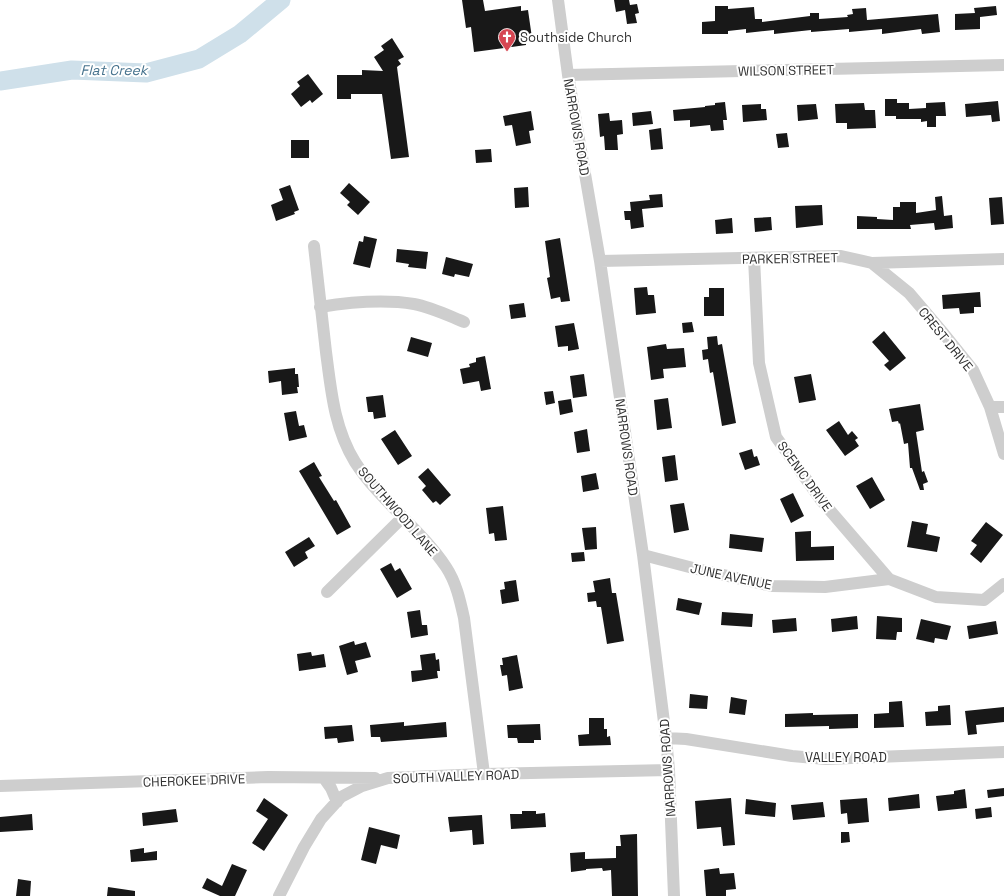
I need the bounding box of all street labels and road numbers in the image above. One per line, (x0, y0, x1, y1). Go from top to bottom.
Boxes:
street label: WILSON STREET (738, 61, 834, 80)
street label: NARROWS ROAD (560, 77, 593, 177)
street label: PARKER STREET (742, 249, 838, 268)
street label: CREST DRIVE (915, 304, 977, 375)
street label: NARROWS ROAD (611, 397, 642, 497)
street label: SCENIC DRIVE (773, 438, 836, 515)
street label: SOUTHWOOD LANE (354, 463, 441, 560)
street label: JUNE AVENUE (689, 560, 773, 593)
street label: NARROWS ROAD (656, 718, 679, 817)
street label: VALLEY ROAD (805, 749, 887, 766)
street label: SOUTH VALLEY ROAD (393, 766, 519, 787)
street label: CHEROKEE DRIVE (143, 770, 245, 791)

